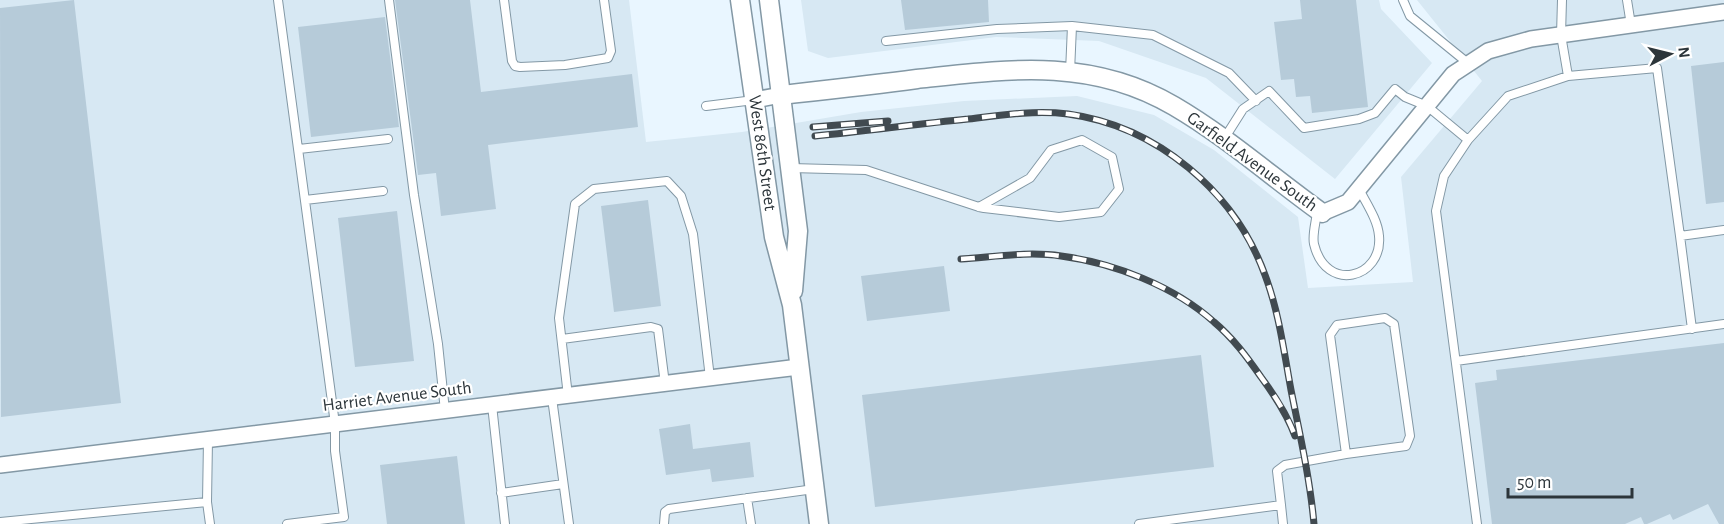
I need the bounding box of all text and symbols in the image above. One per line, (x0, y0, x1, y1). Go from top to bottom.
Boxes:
north arrow (1640, 24, 1700, 84)
text: N (1675, 46, 1693, 59)
street label: West 86th Street (745, 94, 779, 212)
street label: Garfield Avenue South (1183, 109, 1321, 215)
street label: Harriet Avenue South (322, 379, 472, 415)
scale bar (1508, 461, 1632, 499)
text: 50 m (1517, 474, 1551, 492)

